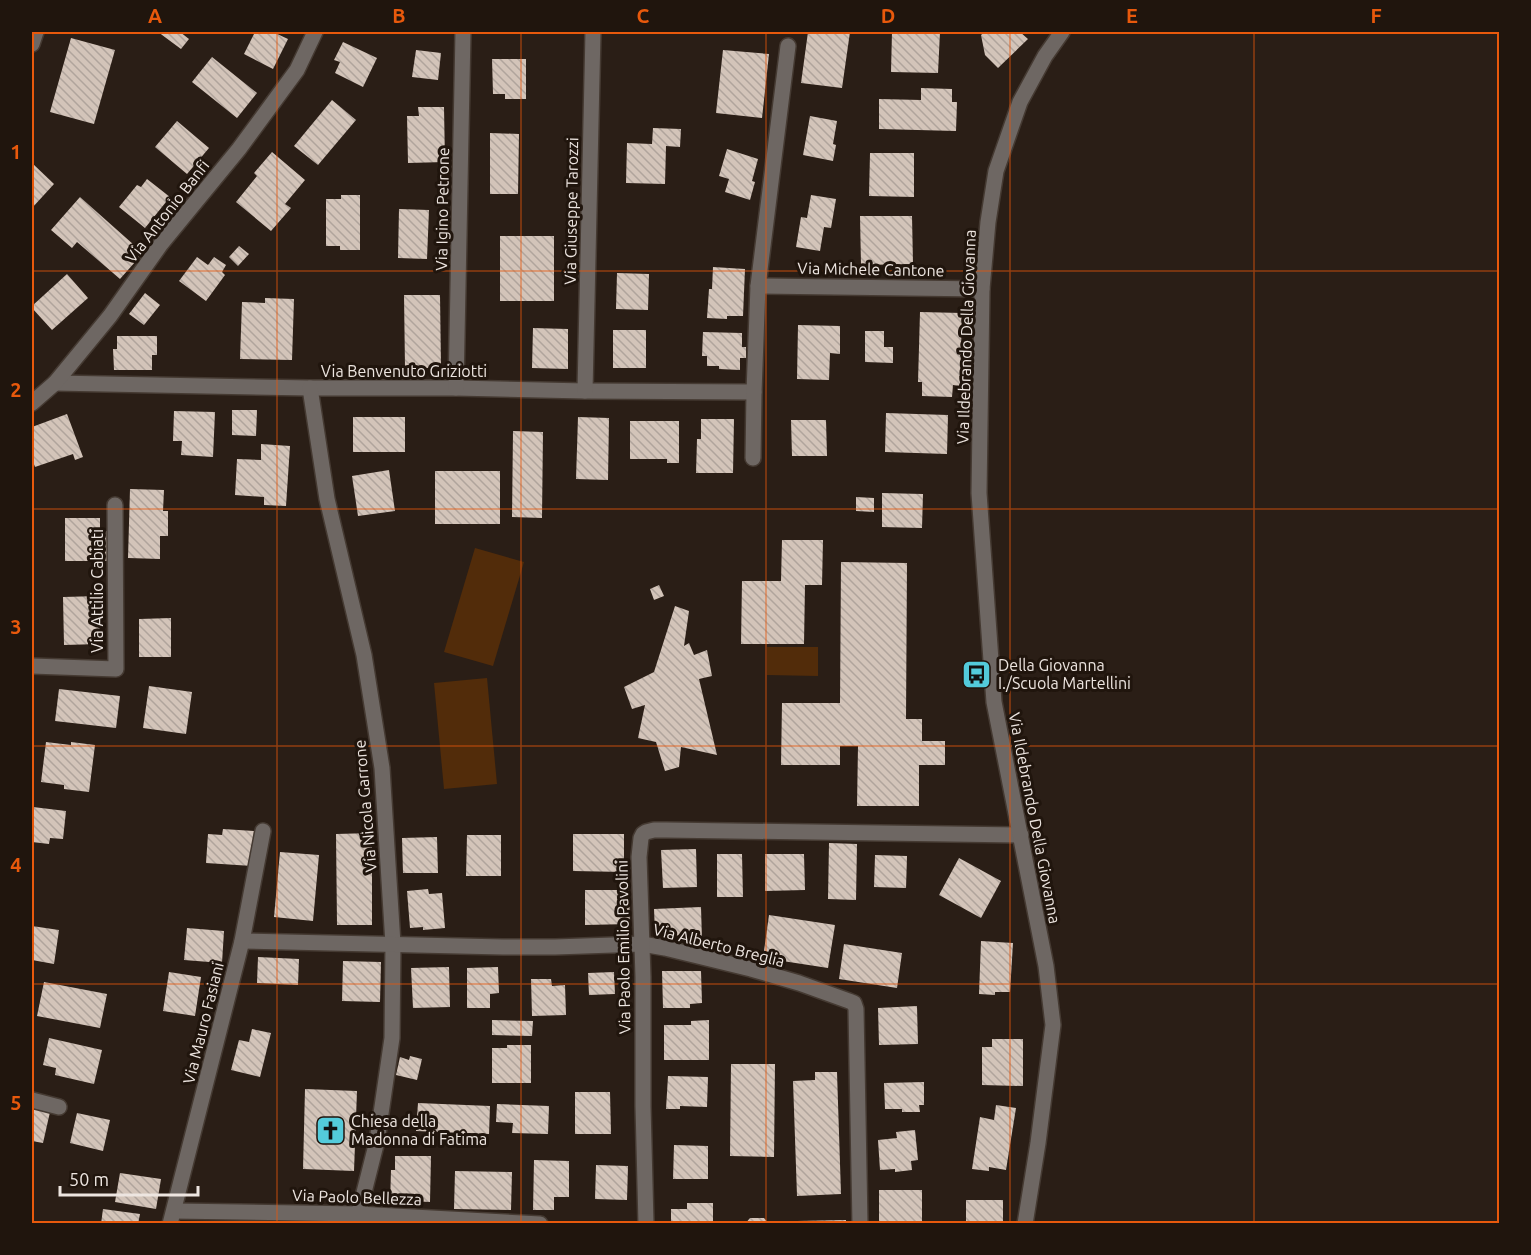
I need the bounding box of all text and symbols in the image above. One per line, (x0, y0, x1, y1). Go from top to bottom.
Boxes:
text: A (148, 4, 162, 27)
text: B (392, 4, 406, 27)
text: C (637, 4, 650, 27)
text: D (881, 4, 895, 27)
text: E (1126, 4, 1138, 27)
text: F (1370, 4, 1382, 27)
street label: Via Giuseppe Tarozzi (561, 137, 581, 285)
text: 1 (10, 140, 22, 163)
street label: Via Igino Petrone (432, 147, 452, 271)
street label: Via Antonio Banfi (121, 156, 213, 266)
street label: Via Ildebrando Della Giovanna (953, 229, 979, 445)
street label: Via Michele Cantone (797, 259, 945, 279)
street label: Via Benvenuto Griziotti (321, 362, 487, 380)
text: 2 (10, 378, 22, 401)
street label: Via Attilio Cabiati (88, 529, 106, 653)
text: 3 (10, 615, 22, 638)
place label: Della Giovanna I./Scuola Martellini (998, 656, 1131, 692)
bus stop icon: Della Giovanna I./Scuola Martellini (961, 658, 993, 690)
street label: Via Ildebrando Della Giovanna (1006, 711, 1064, 925)
street label: Via Nicola Garrone (350, 739, 380, 873)
text: 4 (10, 853, 22, 876)
street label: Via Paolo Emilio Pavolini (612, 860, 634, 1034)
street label: Via Alberto Breglia (651, 920, 787, 970)
street label: Via Mauro Fasiani (179, 960, 227, 1086)
text: 5 (10, 1091, 22, 1114)
place label: Chiesa della Madonna di Fatima (351, 1112, 487, 1148)
church icon: Chiesa della Madonna di Fatima (314, 1114, 346, 1146)
scale bar (60, 1159, 198, 1197)
text: 50 m (69, 1169, 109, 1189)
street label: Via Paolo Bellezza (292, 1186, 422, 1208)

